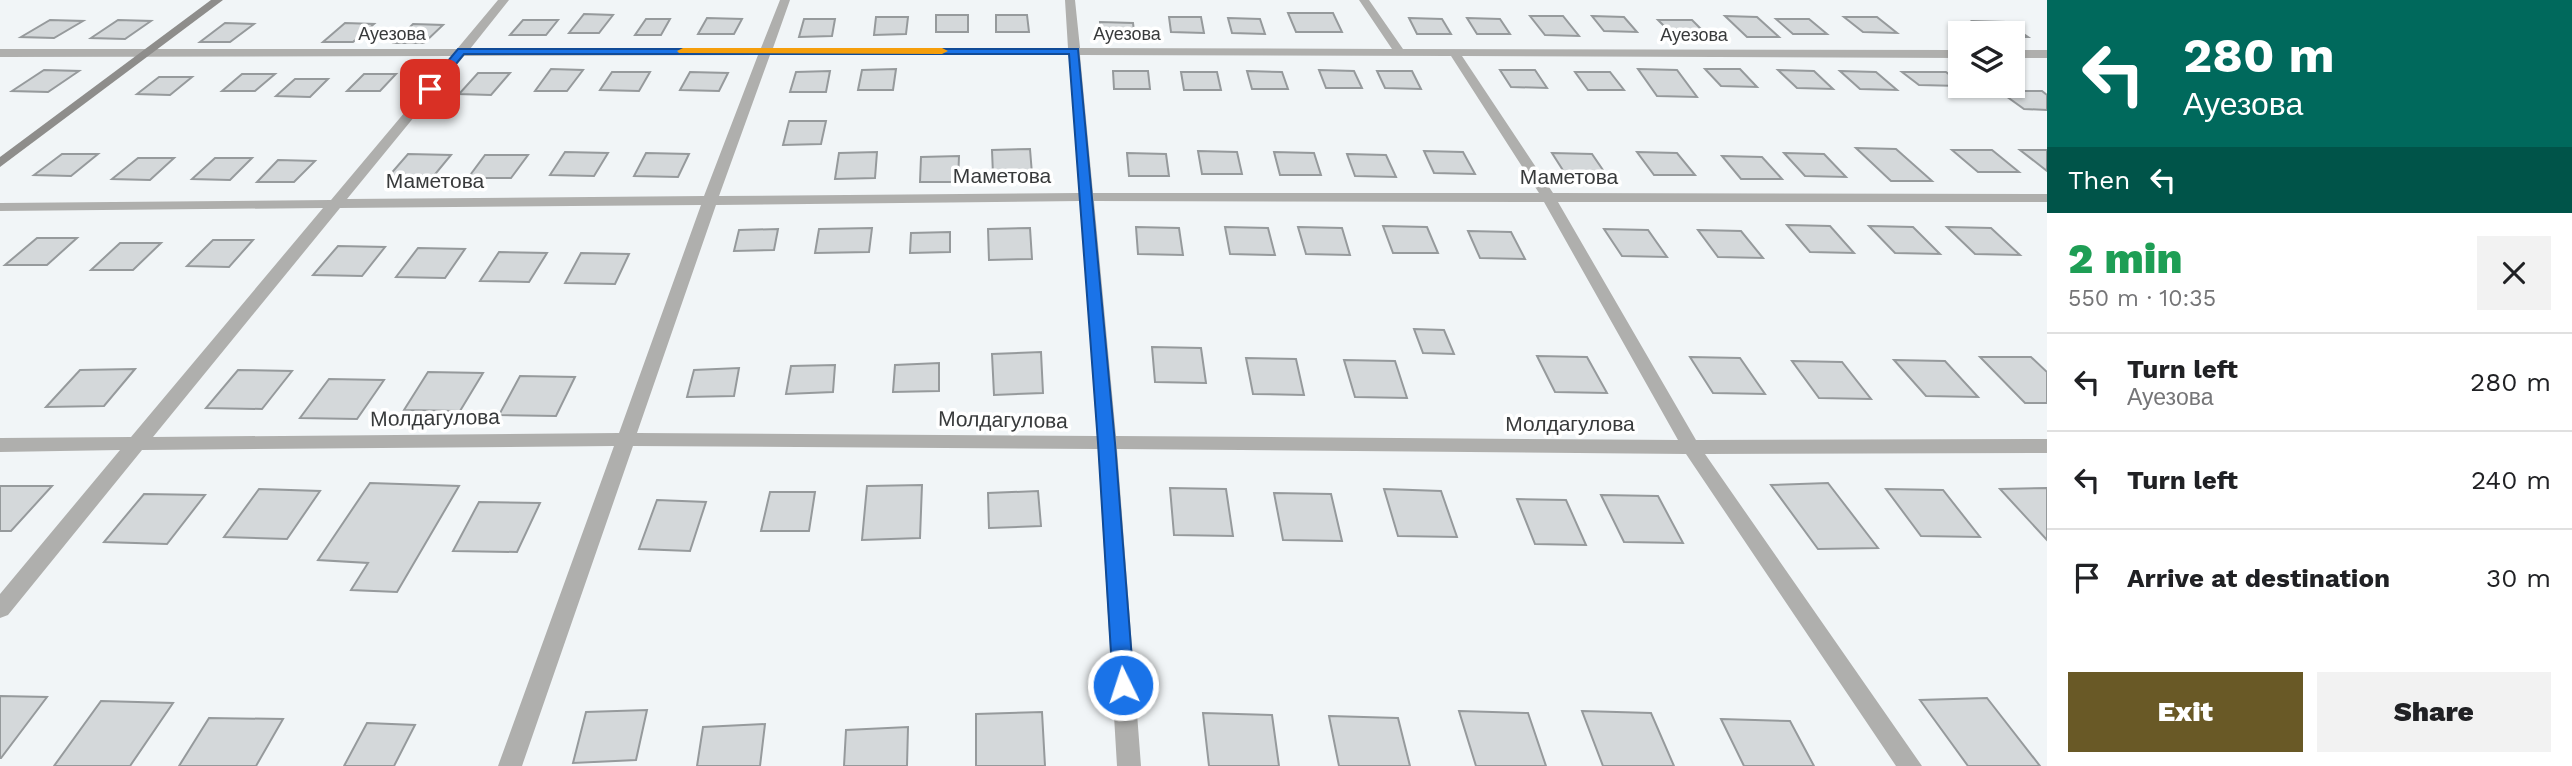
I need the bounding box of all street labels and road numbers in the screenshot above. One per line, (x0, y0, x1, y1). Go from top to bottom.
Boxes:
street label: Ауезова (358, 23, 427, 44)
street label: Ауезова (1093, 23, 1162, 44)
street label: Ауезова (1660, 24, 1729, 45)
street label: Маметова (953, 163, 1052, 188)
street label: Маметова (1520, 164, 1619, 189)
street label: Маметова (386, 168, 485, 193)
street label: Молдагулова (370, 404, 500, 431)
street label: Молдагулова (938, 406, 1068, 433)
street label: Молдагулова (1505, 411, 1635, 436)

